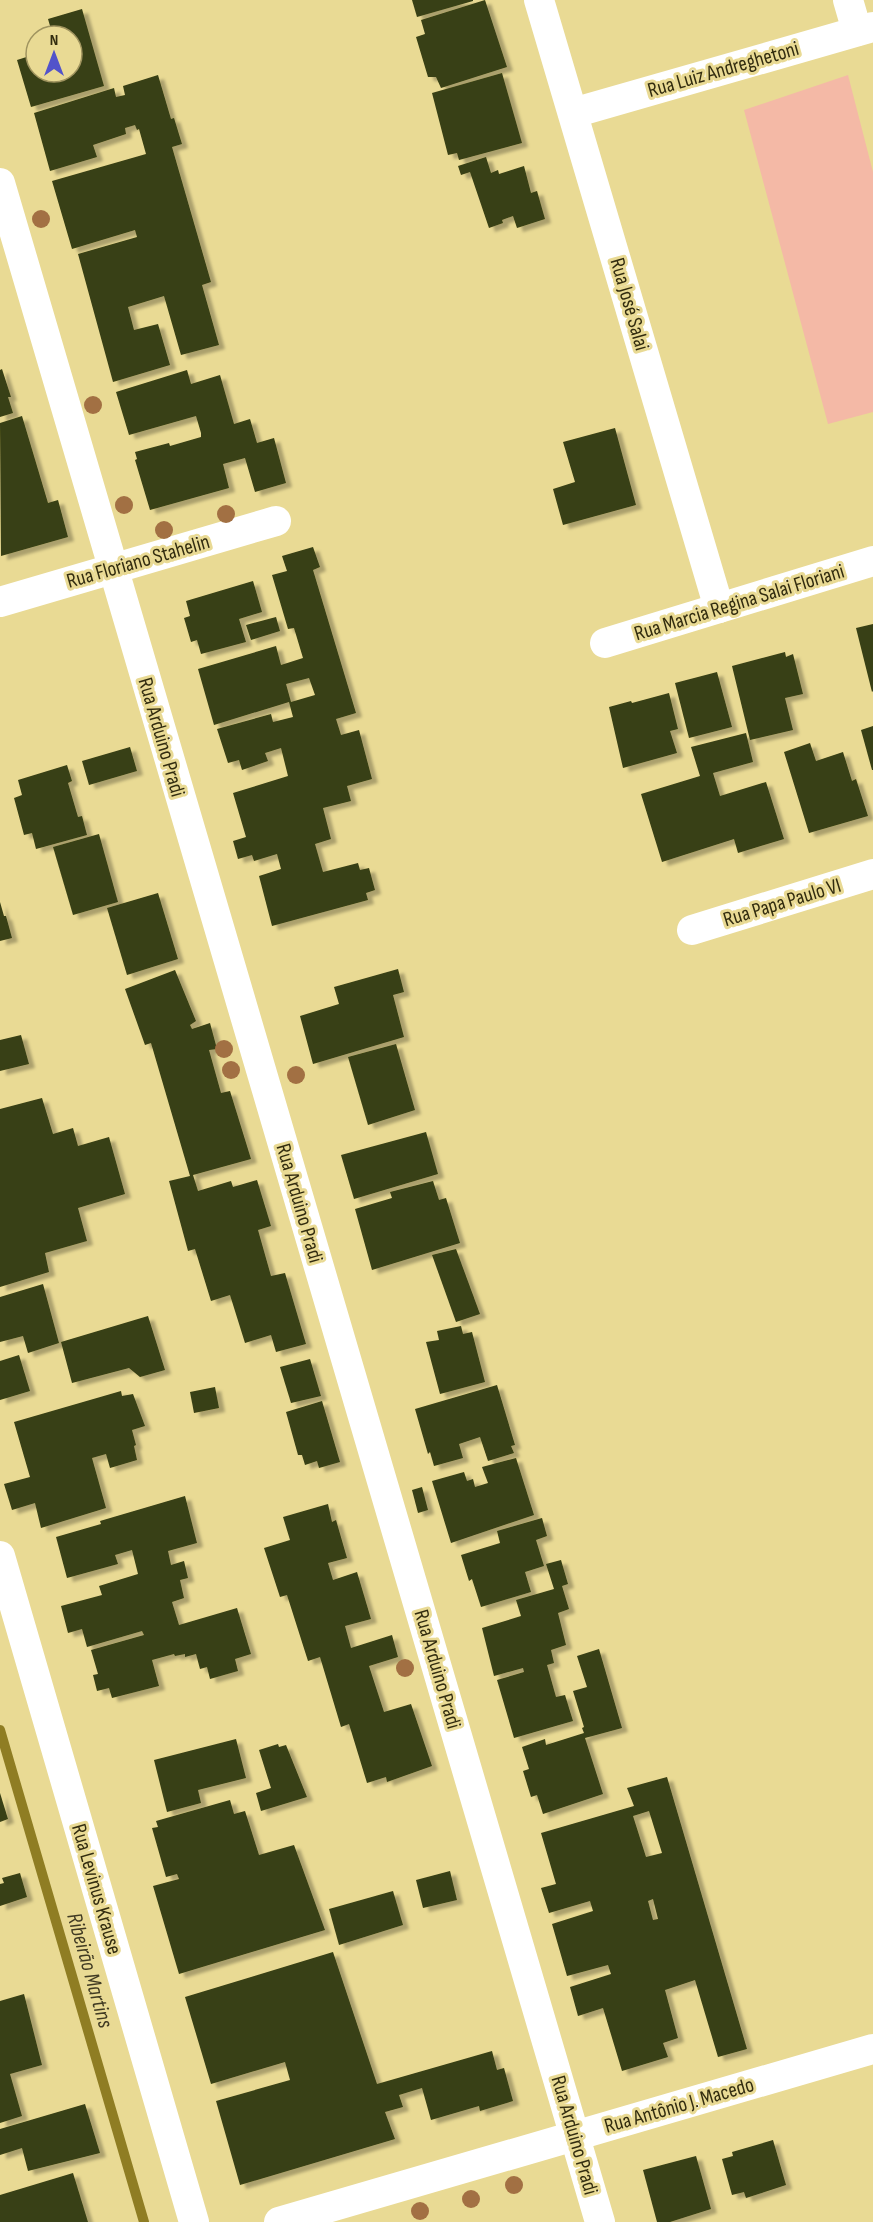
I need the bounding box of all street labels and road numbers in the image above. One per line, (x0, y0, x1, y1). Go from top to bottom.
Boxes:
street label: Rua Luiz Andreghetoni (645, 36, 802, 103)
street label: Rua José Salai (604, 255, 655, 353)
street label: Rua Floriano Stahelin (64, 529, 213, 594)
street label: Rua Marcia Regina Salai Floriani (631, 559, 847, 646)
street label: Rua Arduino Pradi (133, 675, 190, 800)
street label: Rua Papa Paulo VI (720, 873, 844, 932)
street label: Rua Arduino Pradi (271, 1141, 328, 1266)
street label: Rua Arduino Pradi (409, 1607, 466, 1732)
street label: Rua Levinus Krause (66, 1821, 127, 1957)
street label: Rua Antônio J. Macedo (601, 2072, 757, 2139)
street label: Rua Arduino Pradi (546, 2073, 603, 2198)

